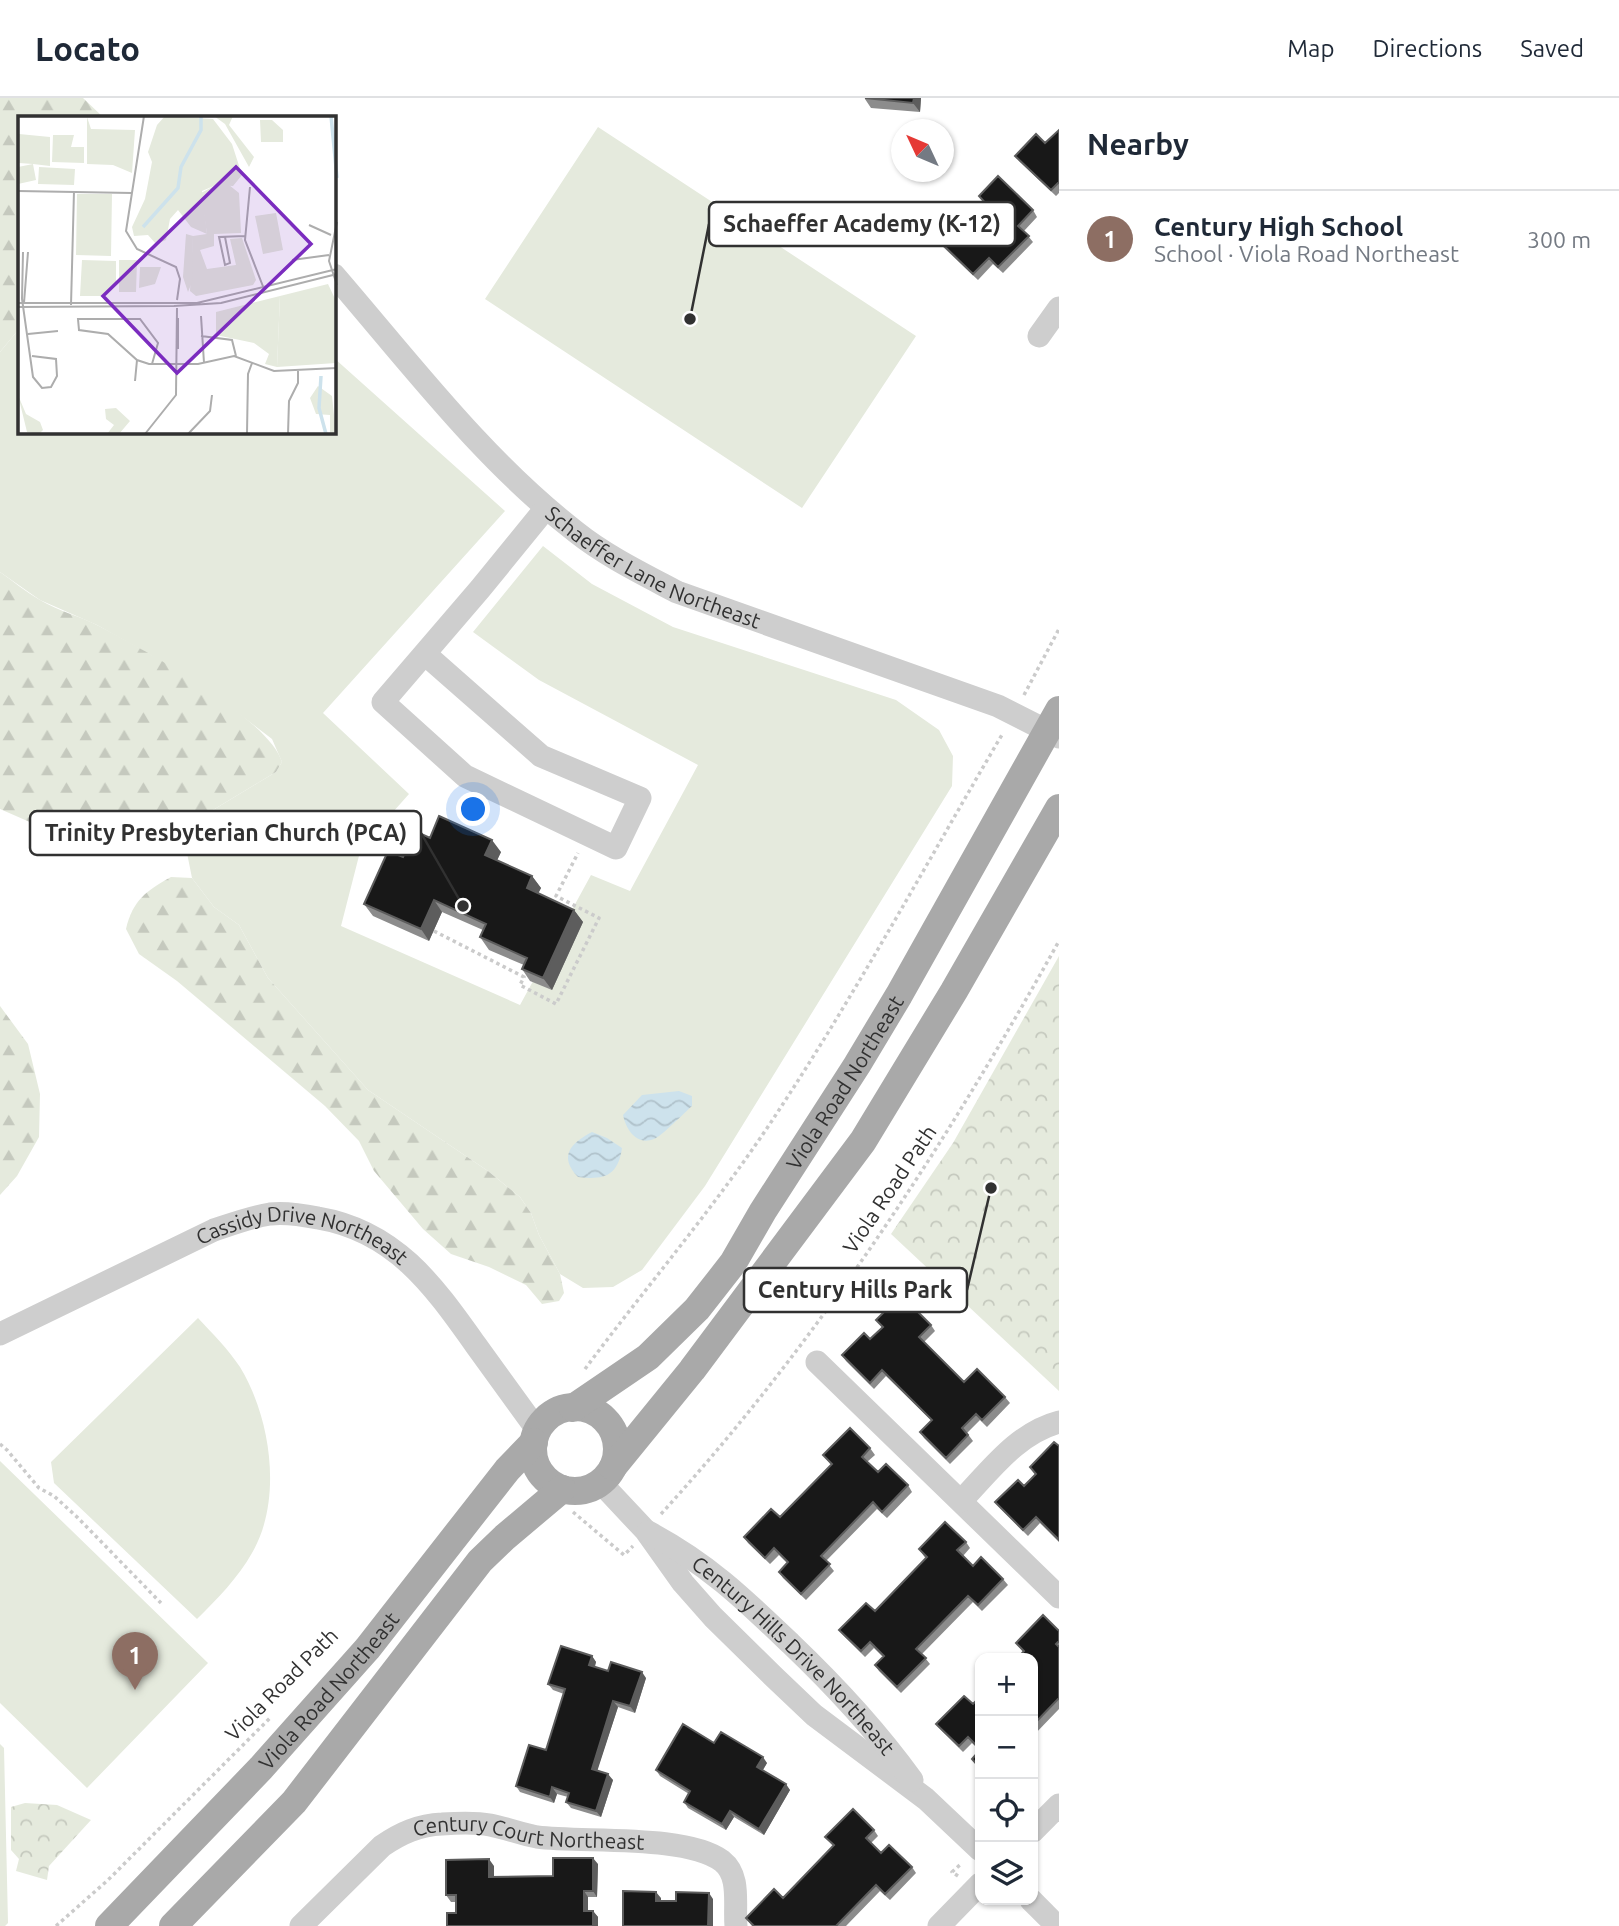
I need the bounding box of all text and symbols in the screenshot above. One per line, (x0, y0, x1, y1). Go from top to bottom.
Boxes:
text: Locato (35, 30, 140, 67)
text: Map (1287, 35, 1334, 62)
text: Directions (1372, 35, 1482, 62)
text: Saved (1520, 35, 1584, 62)
inset map (18, 116, 336, 434)
north arrow (891, 119, 954, 182)
text: Nearby (1087, 127, 1189, 161)
callout: Schaeffer Academy (K-12) (709, 202, 1015, 246)
text: Schaeffer Academy (K-12) (723, 211, 1001, 237)
text: Century High School (1154, 212, 1403, 241)
text: 1 (1104, 227, 1116, 252)
text: 300 m (1527, 227, 1591, 252)
text: School · Viola Road Northeast (1154, 241, 1459, 266)
street label: Schaeffer Lane Northeast (541, 501, 764, 633)
your location (456, 792, 490, 826)
callout: Trinity Presbyterian Church (PCA) (30, 811, 421, 855)
text: Trinity Presbyterian Church (PCA) (45, 820, 407, 846)
street label: Viola Road Northeast (781, 991, 908, 1174)
street label: Viola Road Path (837, 1120, 941, 1258)
street label: Cassidy Drive Northeast (192, 1201, 413, 1269)
callout: Century Hills Park (744, 1268, 967, 1312)
text: Century Hills Park (758, 1277, 952, 1302)
street label: Century Hills Drive Northeast (688, 1551, 900, 1759)
street label: Viola Road Northeast (253, 1607, 404, 1774)
street label: Viola Road Path (220, 1623, 342, 1745)
pin: 1 (112, 1632, 158, 1690)
map controls (975, 1653, 1038, 1905)
button: + (975, 1653, 1038, 1716)
button: − (975, 1716, 1038, 1779)
button: locate (975, 1779, 1038, 1842)
street label: Century Court Northeast (410, 1811, 645, 1854)
button: layers (975, 1842, 1038, 1905)

